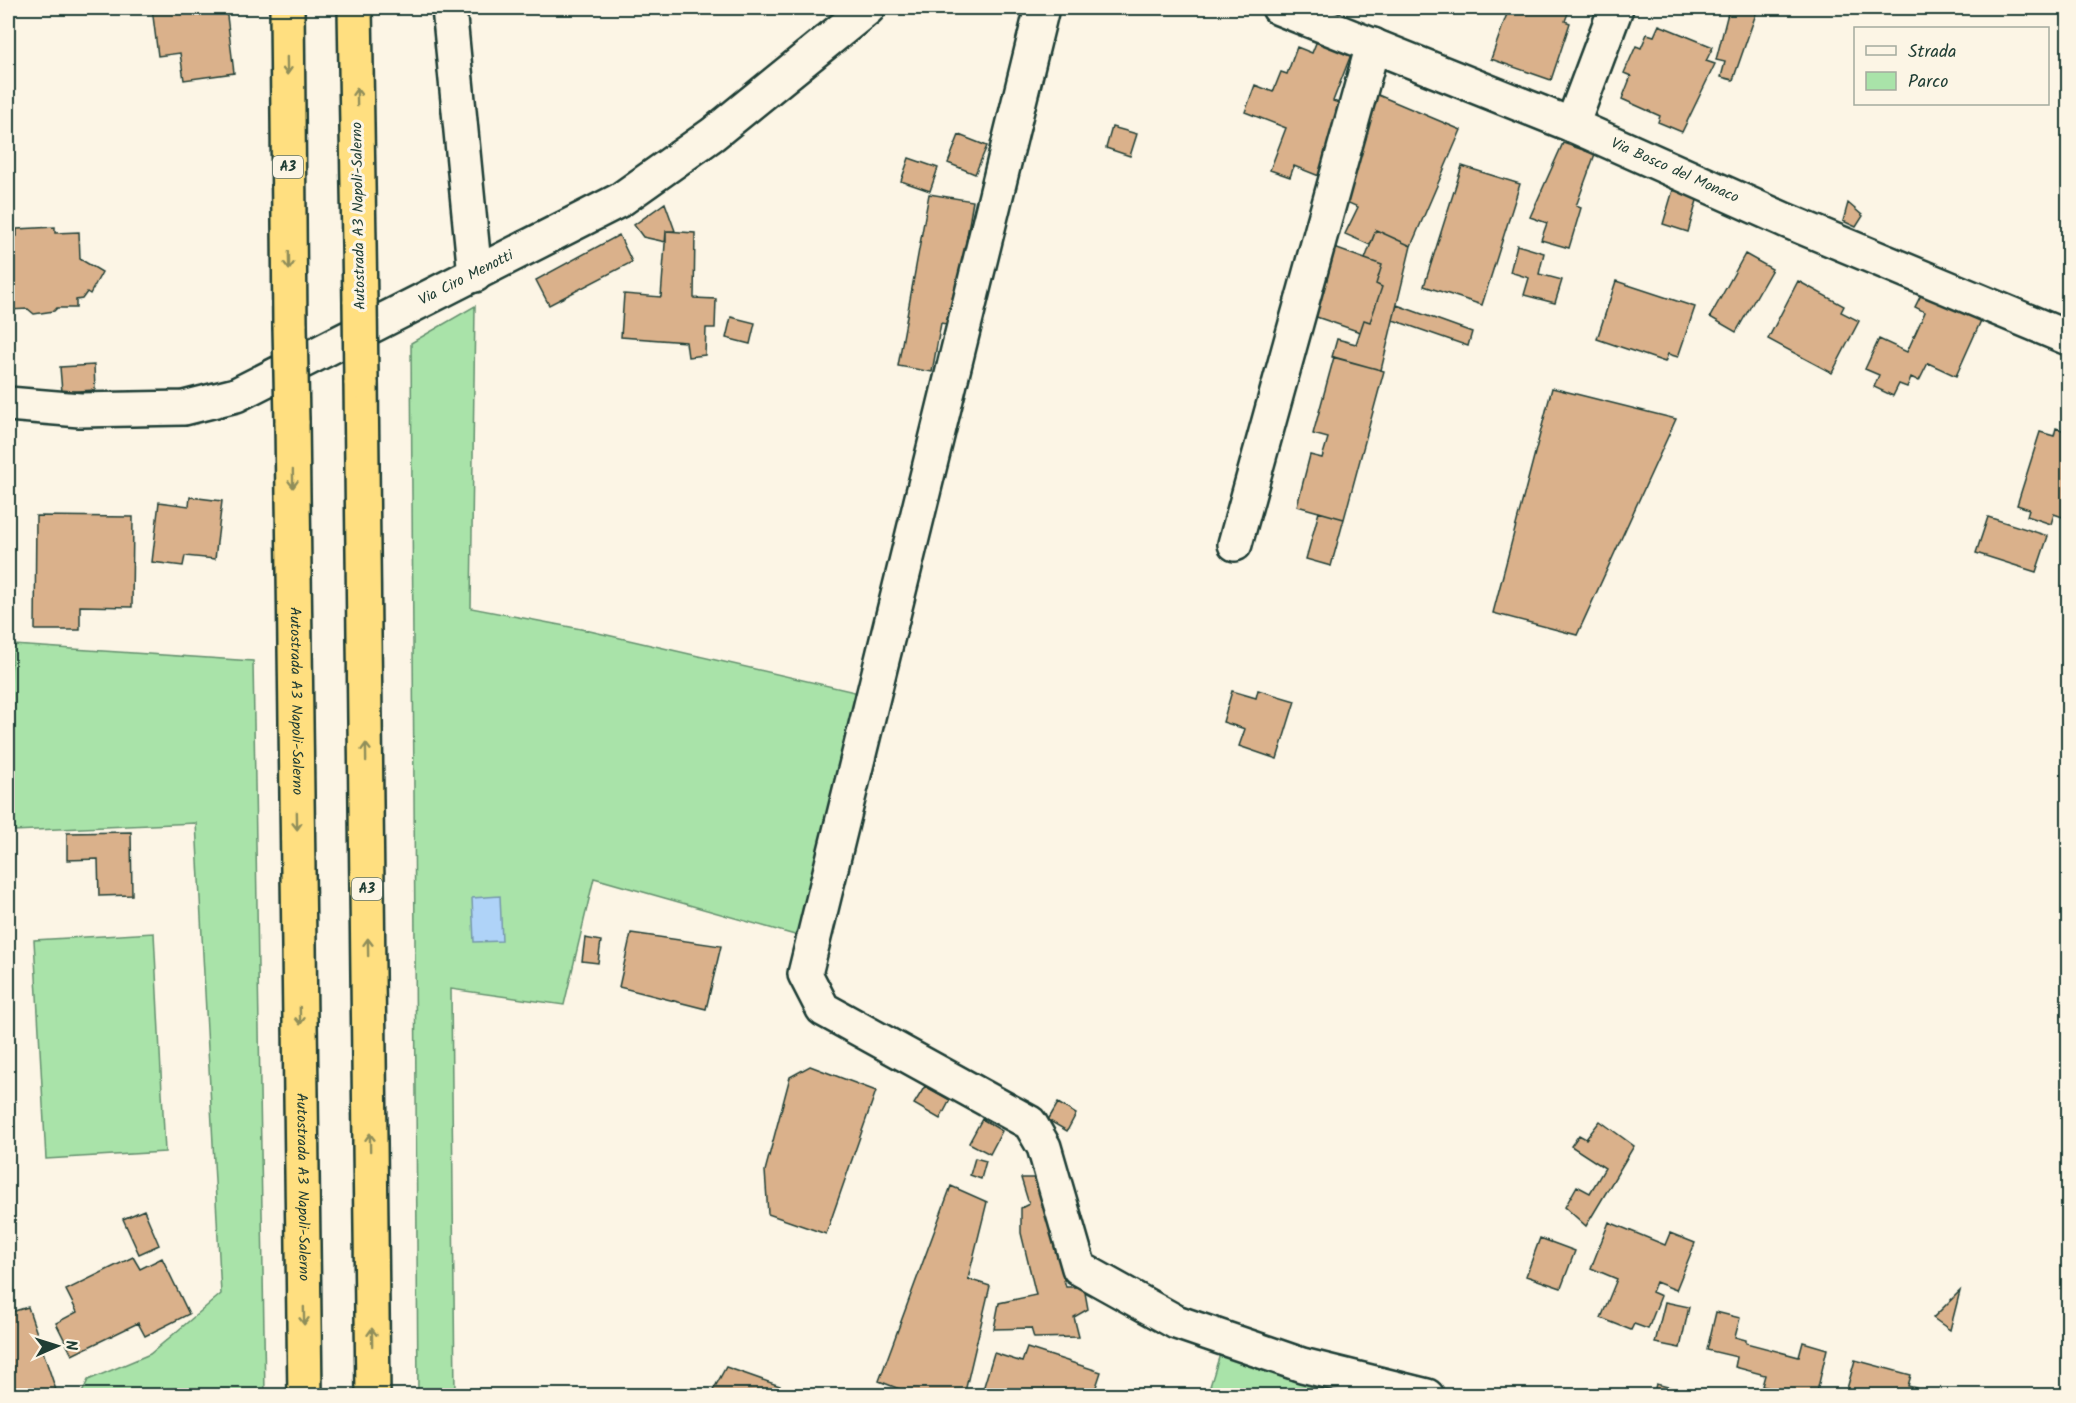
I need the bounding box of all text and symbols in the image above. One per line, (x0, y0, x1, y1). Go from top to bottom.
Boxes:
legend (1854, 27, 2049, 105)
text: Strada (1908, 38, 1956, 67)
one-way arrow (281, 55, 293, 75)
text: Parco (1908, 68, 1948, 97)
one-way arrow (351, 88, 363, 108)
street label: Autostrada A3 Napoli-Salerno (345, 122, 373, 310)
street label: Via Bosco del Monaco (1607, 132, 1743, 210)
road number: A3 (273, 156, 303, 178)
street label: Via Ciro Menotti (415, 243, 519, 312)
one-way arrow (283, 250, 295, 270)
one-way arrow (287, 469, 298, 489)
street label: Autostrada A3 Napoli-Salerno (282, 607, 309, 795)
one-way arrow (360, 743, 371, 763)
one-way arrow (291, 811, 303, 831)
road number: A3 (352, 878, 382, 900)
one-way arrow (362, 938, 374, 958)
one-way arrow (294, 1006, 306, 1026)
street label: Autostrada A3 Napoli-Salerno (289, 1093, 315, 1281)
one-way arrow (364, 1133, 376, 1153)
one-way arrow (298, 1306, 310, 1326)
north arrow (27, 1316, 87, 1376)
one-way arrow (366, 1328, 378, 1348)
text: N (58, 1340, 83, 1351)

